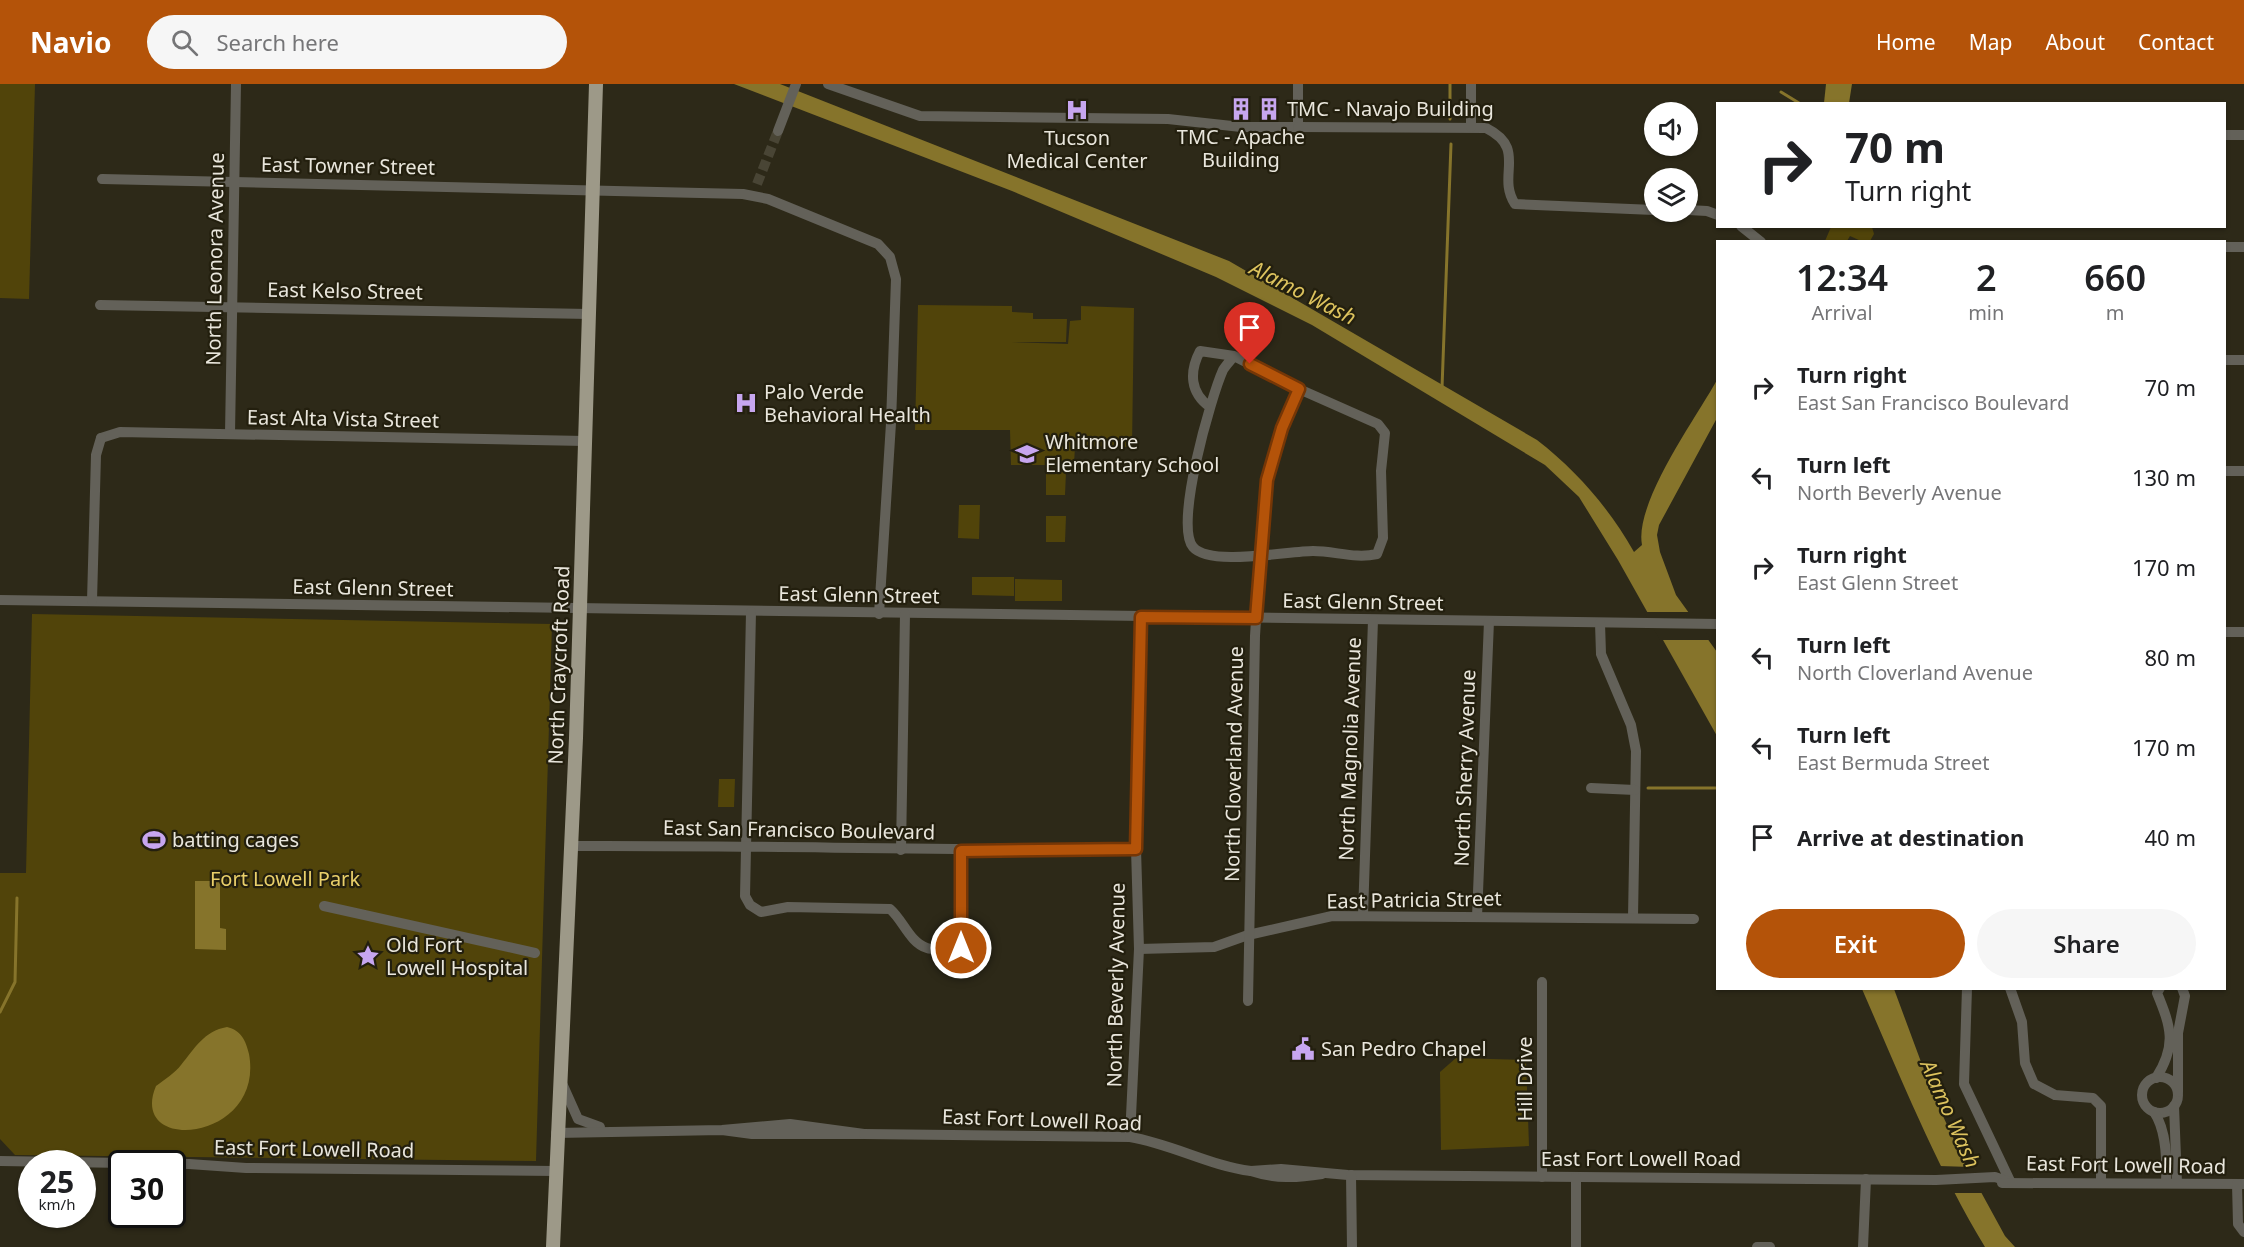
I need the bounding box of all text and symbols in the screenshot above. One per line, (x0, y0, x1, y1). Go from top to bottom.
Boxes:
search box (147, 15, 567, 69)
text: Navio (30, 23, 111, 61)
icon: search (168, 26, 201, 59)
text: Search here (216, 27, 339, 57)
text: Home (1876, 28, 1936, 56)
text: Map (1969, 28, 2012, 56)
text: About (2045, 28, 2105, 56)
text: Contact (2138, 28, 2214, 56)
place label: TMC - Navajo Building (1287, 95, 1494, 122)
building icon: TMC - Apache Building (1228, 96, 1254, 122)
building icon: TMC - Navajo Building (1256, 96, 1282, 122)
hospital icon: Tucson Medical Center (1064, 97, 1090, 123)
map controls (1644, 102, 1698, 222)
button: sound (1644, 102, 1698, 156)
text: 70 m (1845, 118, 1945, 175)
place label: TMC - Apache Building (1177, 123, 1305, 173)
place label: Tucson Medical Center (1006, 124, 1148, 174)
icon: right (1746, 126, 1824, 204)
street label: East Towner Street (261, 150, 435, 181)
street label: North Leonora Avenue (199, 152, 230, 366)
button: layers (1644, 168, 1698, 222)
text: Turn right (1845, 172, 1971, 209)
water label: Alamo Wash (1244, 253, 1361, 331)
text: 12:34 (1796, 253, 1888, 302)
text: 2 (1976, 253, 1997, 302)
text: 660 (2084, 253, 2146, 302)
street label: East Kelso Street (267, 276, 423, 305)
text: Arrival (1812, 299, 1873, 326)
text: min (1968, 299, 2004, 326)
text: m (2106, 299, 2125, 326)
pin (1224, 302, 1275, 364)
icon: arrive (1233, 311, 1266, 344)
text: Turn right (1797, 359, 1907, 389)
icon: right (1746, 371, 1779, 404)
text: 70 m (2145, 372, 2196, 402)
place label: Palo Verde Behavioral Health (764, 378, 931, 428)
text: East San Francisco Boulevard (1797, 389, 2069, 416)
hospital icon: Palo Verde Behavioral Health (733, 390, 759, 416)
street label: East Alta Vista Street (247, 403, 439, 434)
place label: Whitmore Elementary School (1045, 428, 1219, 478)
school or university icon: Whitmore Elementary School (1014, 441, 1040, 467)
text: Turn left (1797, 449, 1891, 479)
icon: left (1746, 461, 1779, 494)
text: 130 m (2132, 462, 2196, 492)
text: North Beverly Avenue (1797, 479, 2002, 506)
text: Turn right (1797, 539, 1907, 569)
icon: right (1746, 551, 1779, 584)
text: 170 m (2132, 552, 2196, 582)
street label: North Craycroft Road (542, 565, 575, 765)
text: East Glenn Street (1797, 569, 1958, 596)
street label: East Glenn Street (292, 573, 454, 602)
street label: East Glenn Street (778, 580, 940, 609)
street label: East Glenn Street (1282, 587, 1444, 616)
text: Turn left (1797, 629, 1891, 659)
street label: North Magnolia Avenue (1332, 637, 1367, 861)
icon: left (1746, 641, 1779, 674)
text: 80 m (2145, 642, 2196, 672)
street label: North Cloverland Avenue (1218, 646, 1249, 882)
text: North Cloverland Avenue (1797, 659, 2033, 686)
street label: North Sherry Avenue (1448, 669, 1481, 867)
text: Turn left (1797, 719, 1891, 749)
icon: left (1746, 731, 1779, 764)
text: 170 m (2132, 732, 2196, 762)
text: East Bermuda Street (1797, 749, 1990, 776)
street label: East San Francisco Boulevard (663, 814, 935, 845)
icon: arrive (1746, 821, 1779, 854)
text: Arrive at destination (1797, 822, 2024, 852)
text: 40 m (2145, 822, 2196, 852)
place label: batting cages (172, 826, 299, 853)
sports icon: batting cages (141, 827, 167, 853)
park label: Fort Lowell Park (210, 865, 360, 892)
street label: North Beverly Avenue (1100, 882, 1131, 1088)
street label: East Patricia Street (1326, 884, 1502, 915)
button: Exit (1746, 909, 1965, 978)
button: Share (1977, 909, 2196, 978)
position arrow (929, 916, 993, 980)
place label: Old Fort Lowell Hospital (386, 931, 528, 981)
place icon: Old Fort Lowell Hospital (355, 943, 381, 969)
place label: San Pedro Chapel (1321, 1035, 1487, 1062)
public building icon: San Pedro Chapel (1290, 1036, 1316, 1062)
street label: Hill Drive (1511, 1037, 1538, 1121)
water label: Alamo Wash (1914, 1053, 1987, 1172)
street label: East Fort Lowell Road (941, 1103, 1143, 1136)
street label: East Fort Lowell Road (214, 1133, 414, 1164)
street label: East Fort Lowell Road (1541, 1145, 1741, 1172)
street label: East Fort Lowell Road (2026, 1149, 2226, 1180)
speed limit sign: 30 (108, 1150, 186, 1228)
text: 25 (40, 1161, 74, 1202)
text: km/h (39, 1194, 75, 1214)

